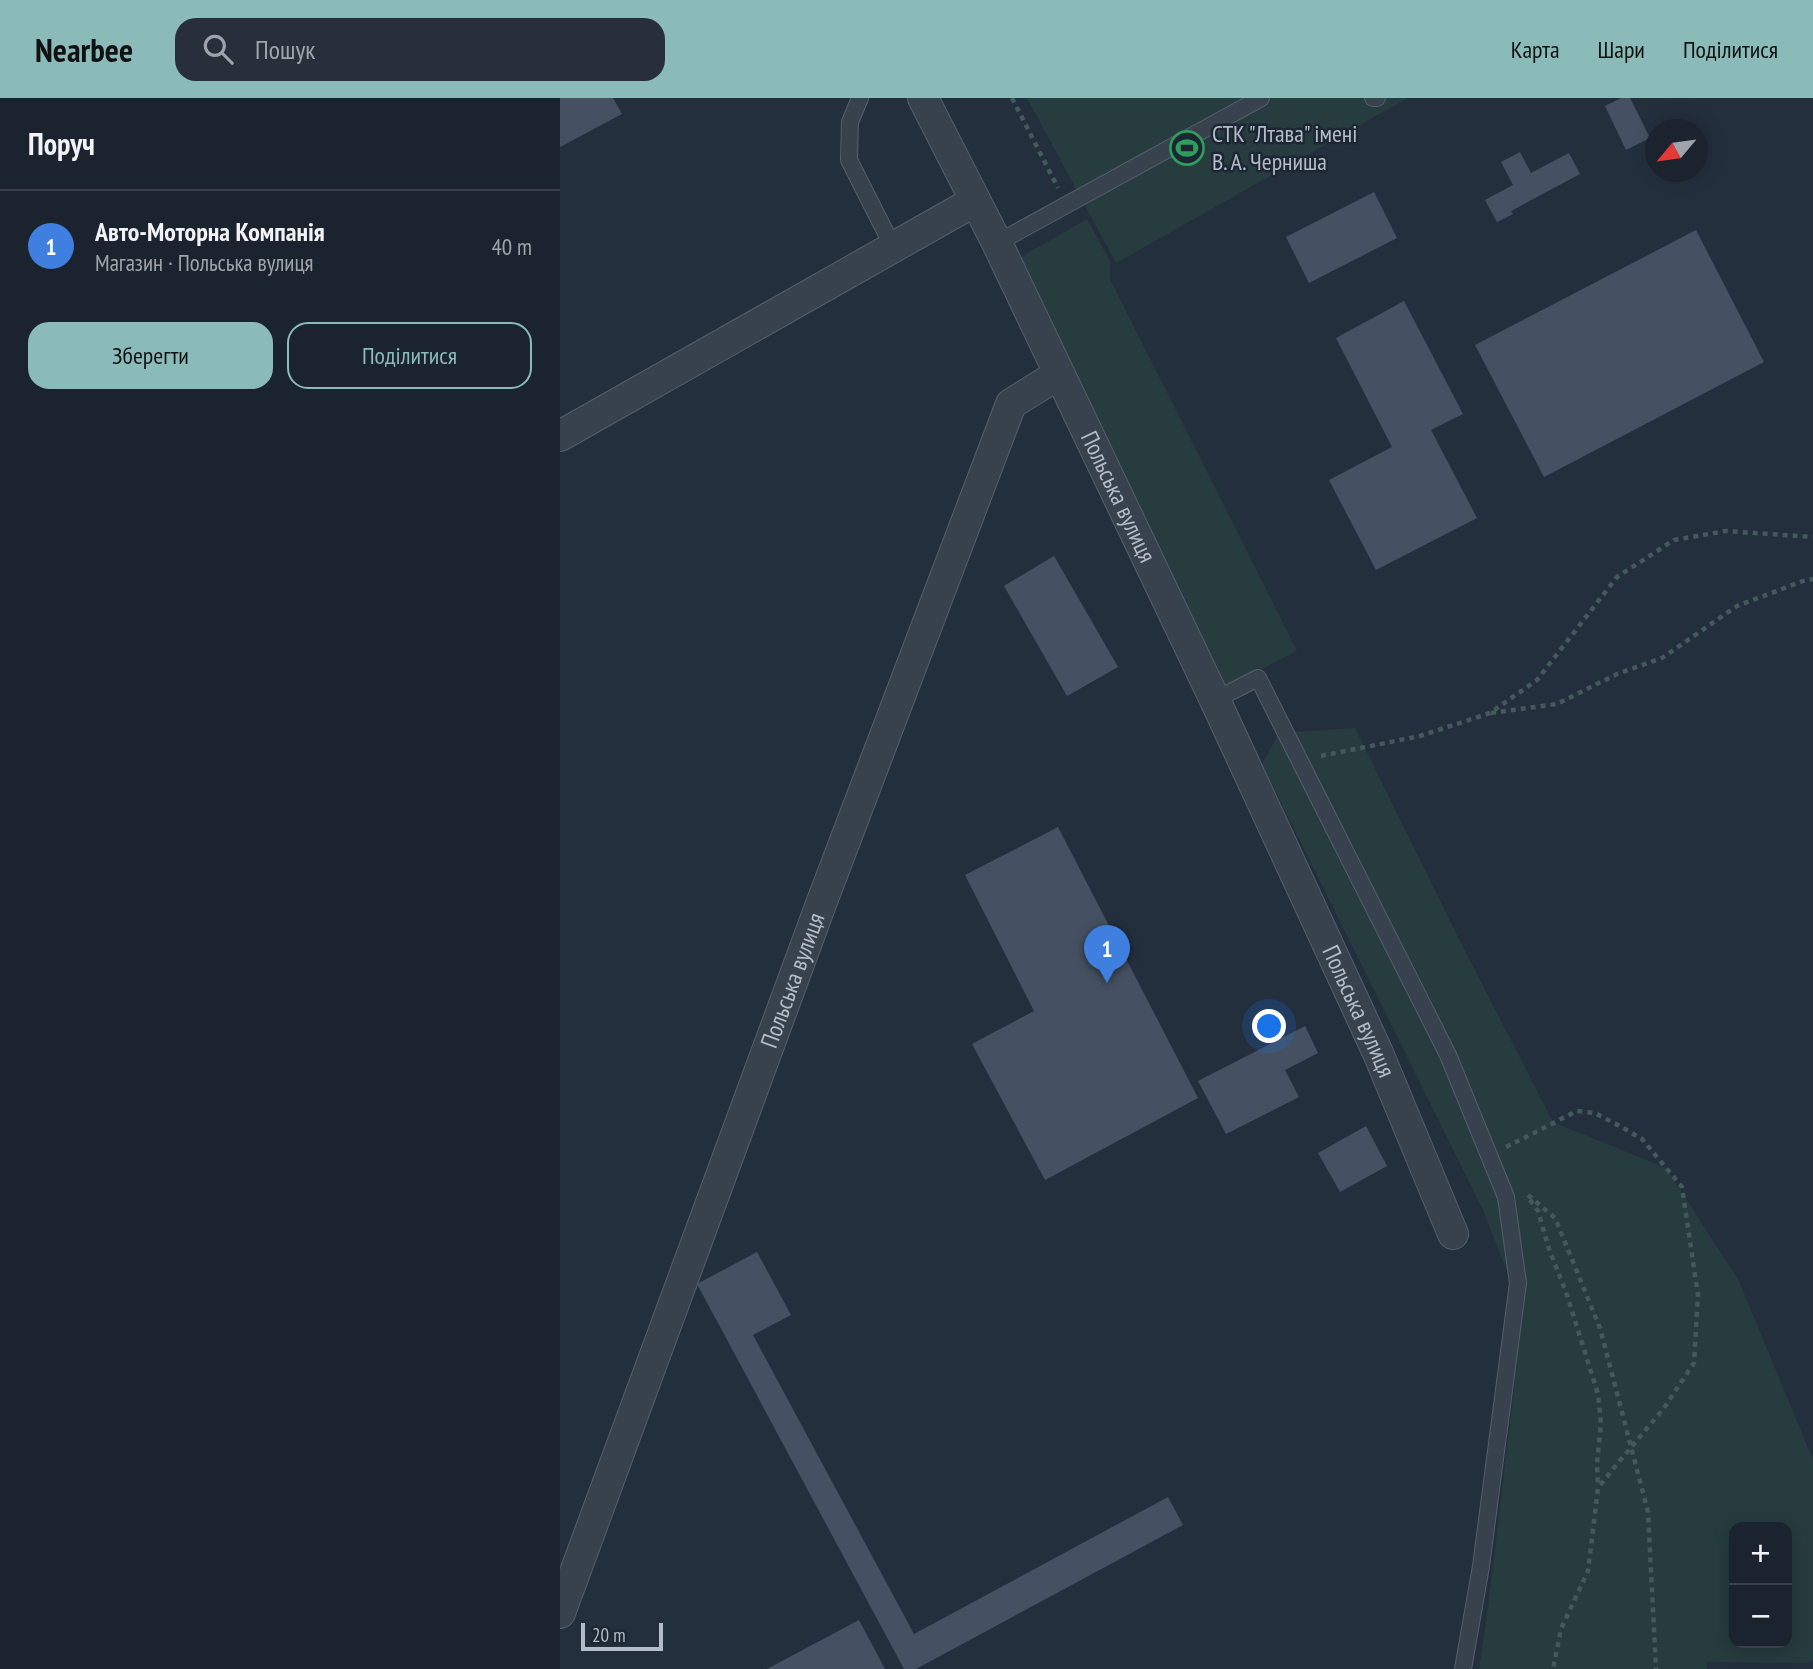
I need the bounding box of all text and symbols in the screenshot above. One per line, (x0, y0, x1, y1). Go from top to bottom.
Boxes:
search box (175, 18, 665, 81)
text: Nearbee (35, 28, 133, 71)
icon: search (199, 30, 237, 68)
text: Пошук (255, 33, 315, 66)
text: Карта (1511, 34, 1560, 65)
text: Шари (1598, 34, 1645, 65)
text: Поділитися (1683, 34, 1778, 65)
place label: СТК "Лтава" імені В. А. Черниша (1212, 118, 1358, 177)
north arrow (1645, 119, 1708, 182)
text: Поруч (28, 124, 95, 163)
sports icon: СТК "Лтава" імені В. А. Черниша (1168, 129, 1206, 167)
text: Авто-Моторна Компанія (95, 215, 325, 248)
text: 1 (46, 232, 57, 261)
text: 40 m (491, 232, 532, 261)
text: Магазин · Польська вулиця (95, 248, 314, 277)
button: Зберегти (28, 322, 273, 389)
button: Поділитися (287, 322, 532, 389)
street label: Польська вулиця (1074, 426, 1163, 567)
street label: Польська вулиця (753, 908, 831, 1052)
pin: 1 (1084, 925, 1130, 983)
street label: Польська вулиця (1315, 940, 1402, 1082)
your location (1252, 1009, 1286, 1043)
map controls (1729, 1522, 1792, 1648)
button: + (1729, 1522, 1792, 1585)
button: − (1729, 1585, 1792, 1648)
scale bar (581, 1620, 663, 1652)
text: 20 m (592, 1623, 626, 1647)

